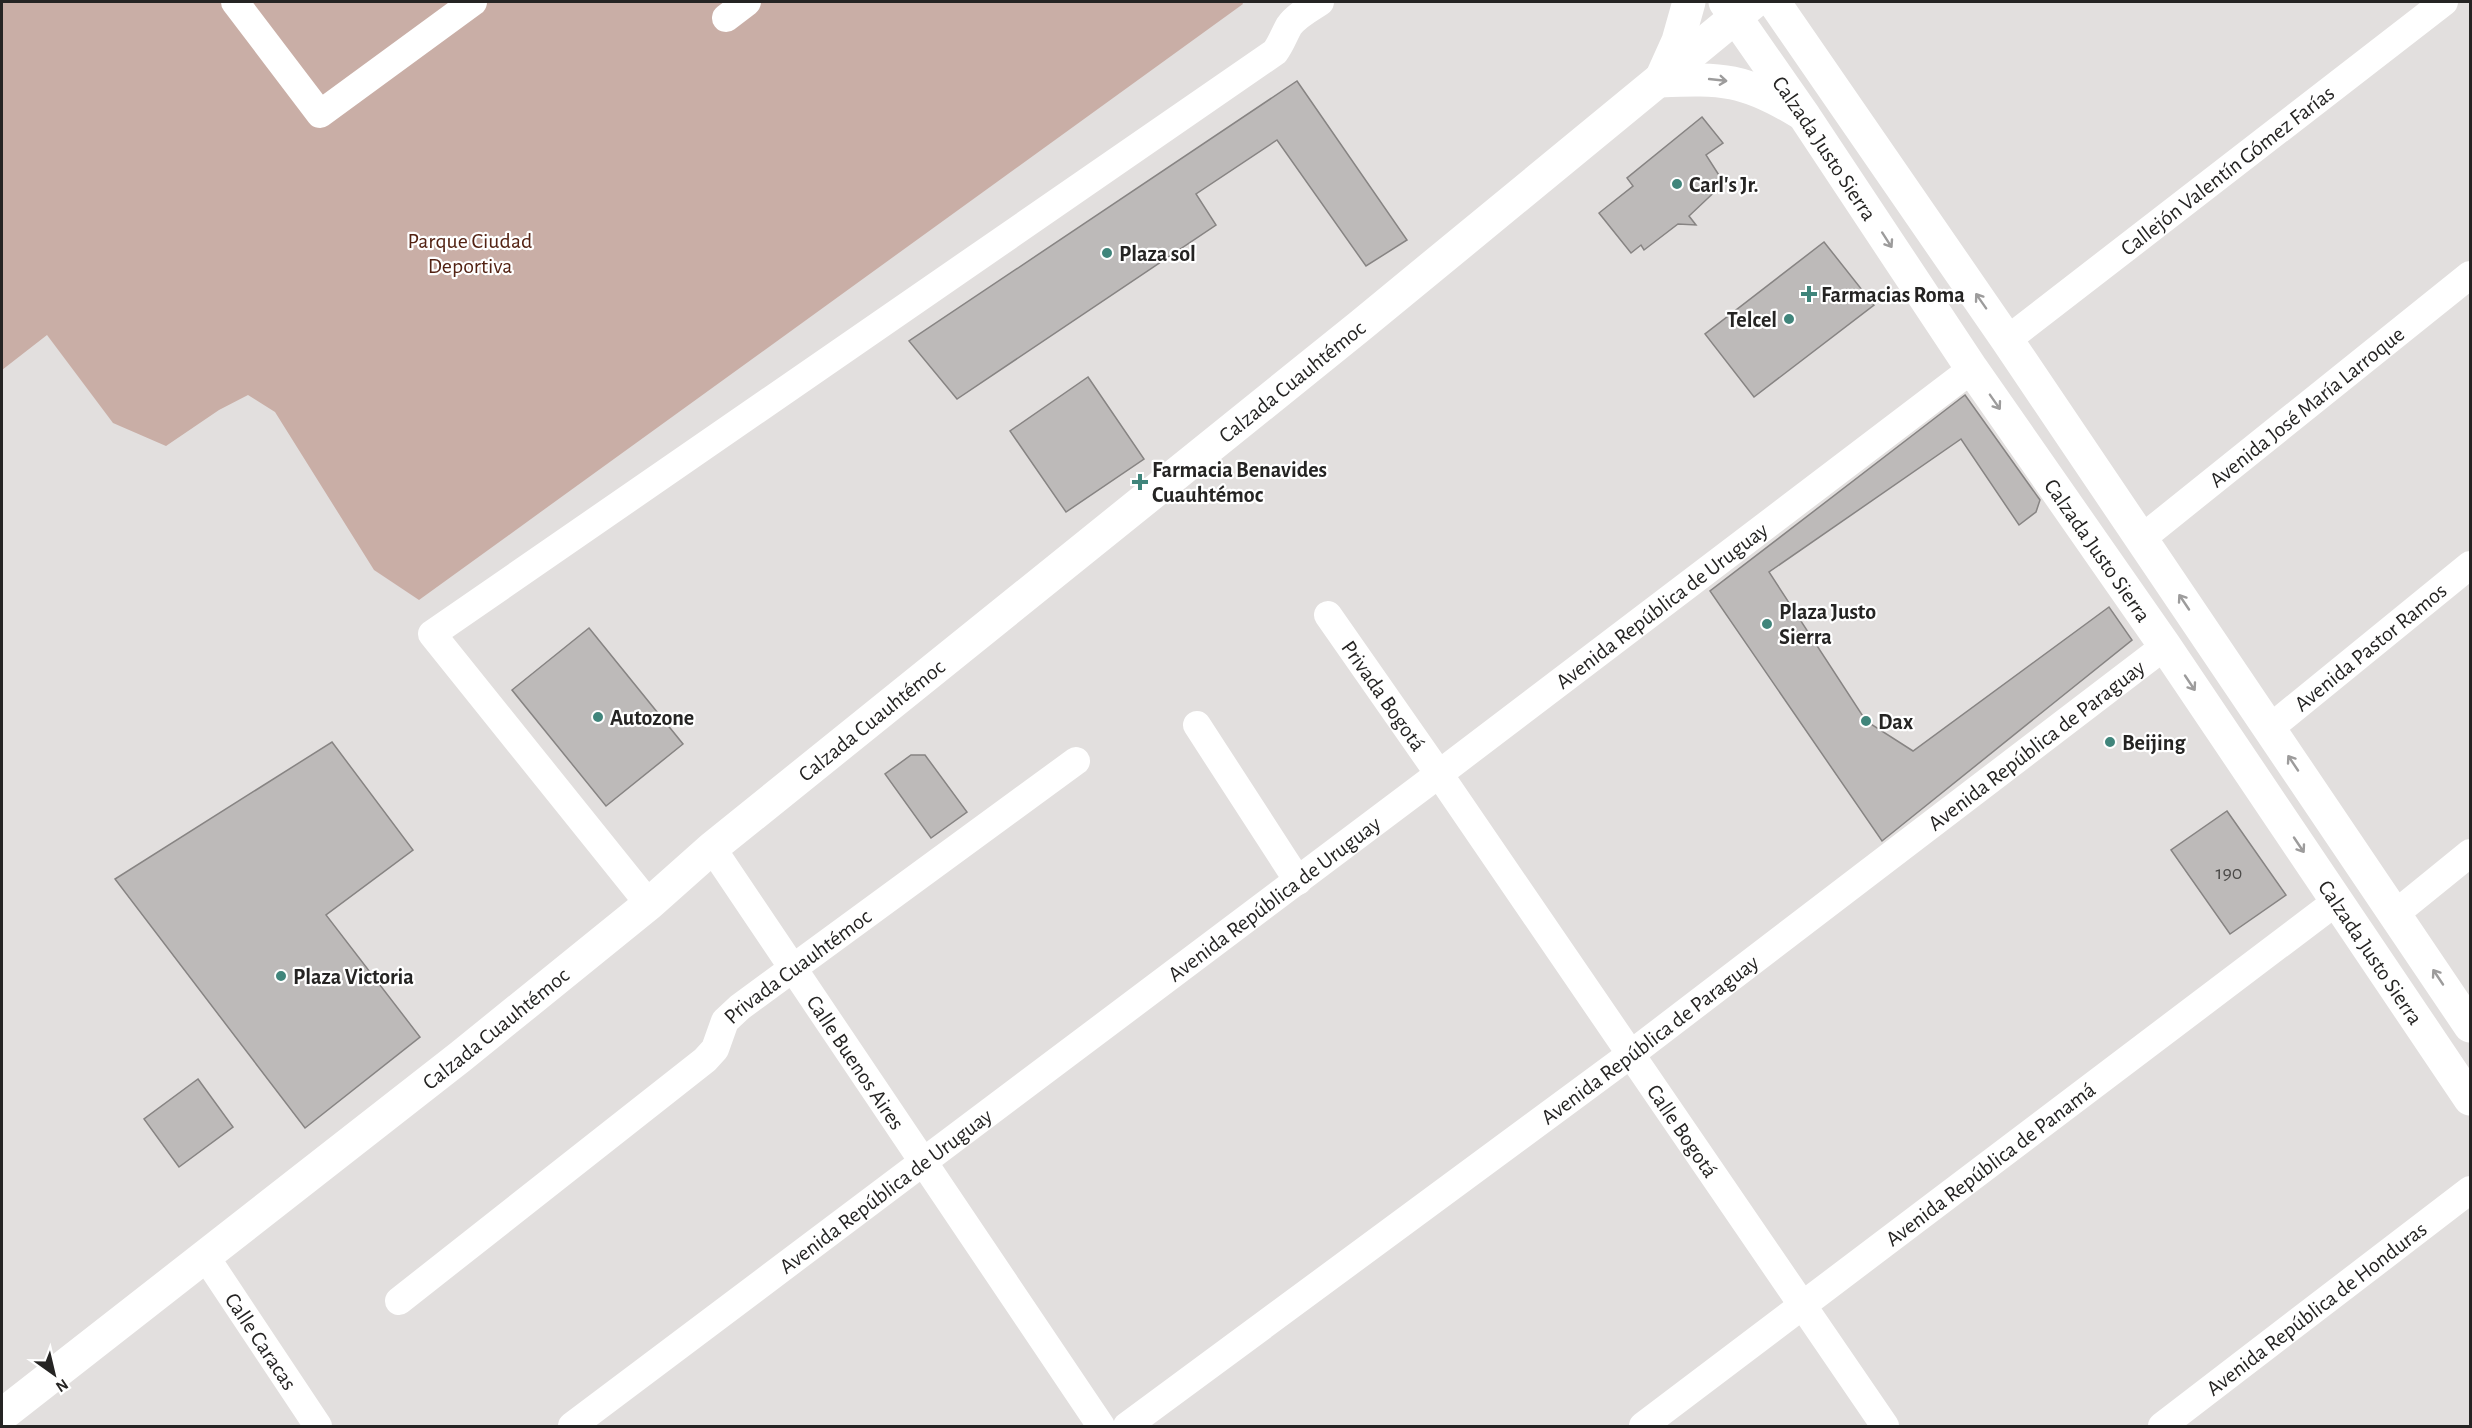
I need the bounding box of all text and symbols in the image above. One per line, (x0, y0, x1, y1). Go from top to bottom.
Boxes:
street label: Calzada Justo Sierra (1768, 72, 1880, 225)
one-way arrow (1708, 75, 1728, 86)
street label: Callejón Valentín Gómez Farías (2117, 81, 2338, 260)
place label: Carl's Jr. (1689, 174, 1758, 196)
marker: Carl's Jr. (1670, 177, 1684, 191)
park label: Parque Ciudad Deportiva (408, 230, 532, 277)
one-way arrow (1881, 231, 1893, 248)
place label: Plaza sol (1119, 243, 1196, 265)
marker: Plaza sol (1100, 246, 1114, 260)
place label: Farmacias Roma (1821, 284, 1965, 306)
marker: Farmacias Roma (1802, 287, 1816, 301)
one-way arrow (1975, 293, 1987, 310)
place label: Telcel (1727, 309, 1777, 331)
marker: Telcel (1782, 312, 1796, 326)
street label: Calzada Cuauhtémoc (1215, 316, 1370, 447)
street label: Avenida José María Larroque (2205, 323, 2408, 492)
one-way arrow (1989, 393, 2001, 410)
place label: Farmacia Benavides Cuauhtémoc (1152, 459, 1327, 506)
marker: Farmacia Benavides Cuauhtémoc (1133, 475, 1147, 489)
street label: Calzada Justo Sierra (2040, 475, 2155, 626)
street label: Avenida República de Uruguay (1552, 518, 1772, 693)
street label: Avenida Pastor Ramos (2290, 579, 2451, 715)
one-way arrow (2178, 594, 2190, 611)
place label: Plaza Justo Sierra (1779, 601, 1876, 648)
marker: Plaza Justo Sierra (1760, 617, 1774, 631)
street label: Privada Bogotá (1337, 637, 1429, 755)
street label: Calzada Cuauhtémoc (794, 655, 949, 786)
street label: Avenida República de Paraguay (1924, 656, 2149, 835)
one-way arrow (2184, 674, 2196, 691)
place label: Autozone (610, 707, 694, 729)
marker: Autozone (591, 710, 605, 724)
place label: Dax (1878, 711, 1913, 733)
marker: Dax (1859, 714, 1873, 728)
place label: Beijing (2122, 732, 2186, 755)
marker: Beijing (2103, 735, 2117, 749)
one-way arrow (2287, 756, 2299, 772)
street label: Avenida República de Uruguay (1164, 812, 1385, 986)
one-way arrow (2293, 836, 2305, 852)
house number: 190 (2216, 863, 2242, 883)
street label: Calzada Justo Sierra (2314, 877, 2426, 1029)
street label: Privada Cuauhtémoc (720, 905, 876, 1028)
street label: Avenida República de Paraguay (1537, 951, 1763, 1129)
street label: Calzada Cuauhtémoc (419, 963, 574, 1094)
place label: Plaza Victoria (293, 966, 414, 988)
marker: Plaza Victoria (274, 969, 288, 983)
one-way arrow (2432, 969, 2444, 986)
street label: Calle Buenos Aires (802, 991, 908, 1134)
street label: Avenida República de Panamá (1882, 1078, 2100, 1251)
street label: Calle Bogotá (1643, 1081, 1722, 1182)
street label: Avenida República de Uruguay (776, 1104, 997, 1278)
street label: Avenida República de Honduras (2202, 1218, 2431, 1400)
street label: Calle Caracas (221, 1289, 301, 1394)
north arrow (24, 1344, 84, 1404)
text: N (53, 1376, 71, 1395)

